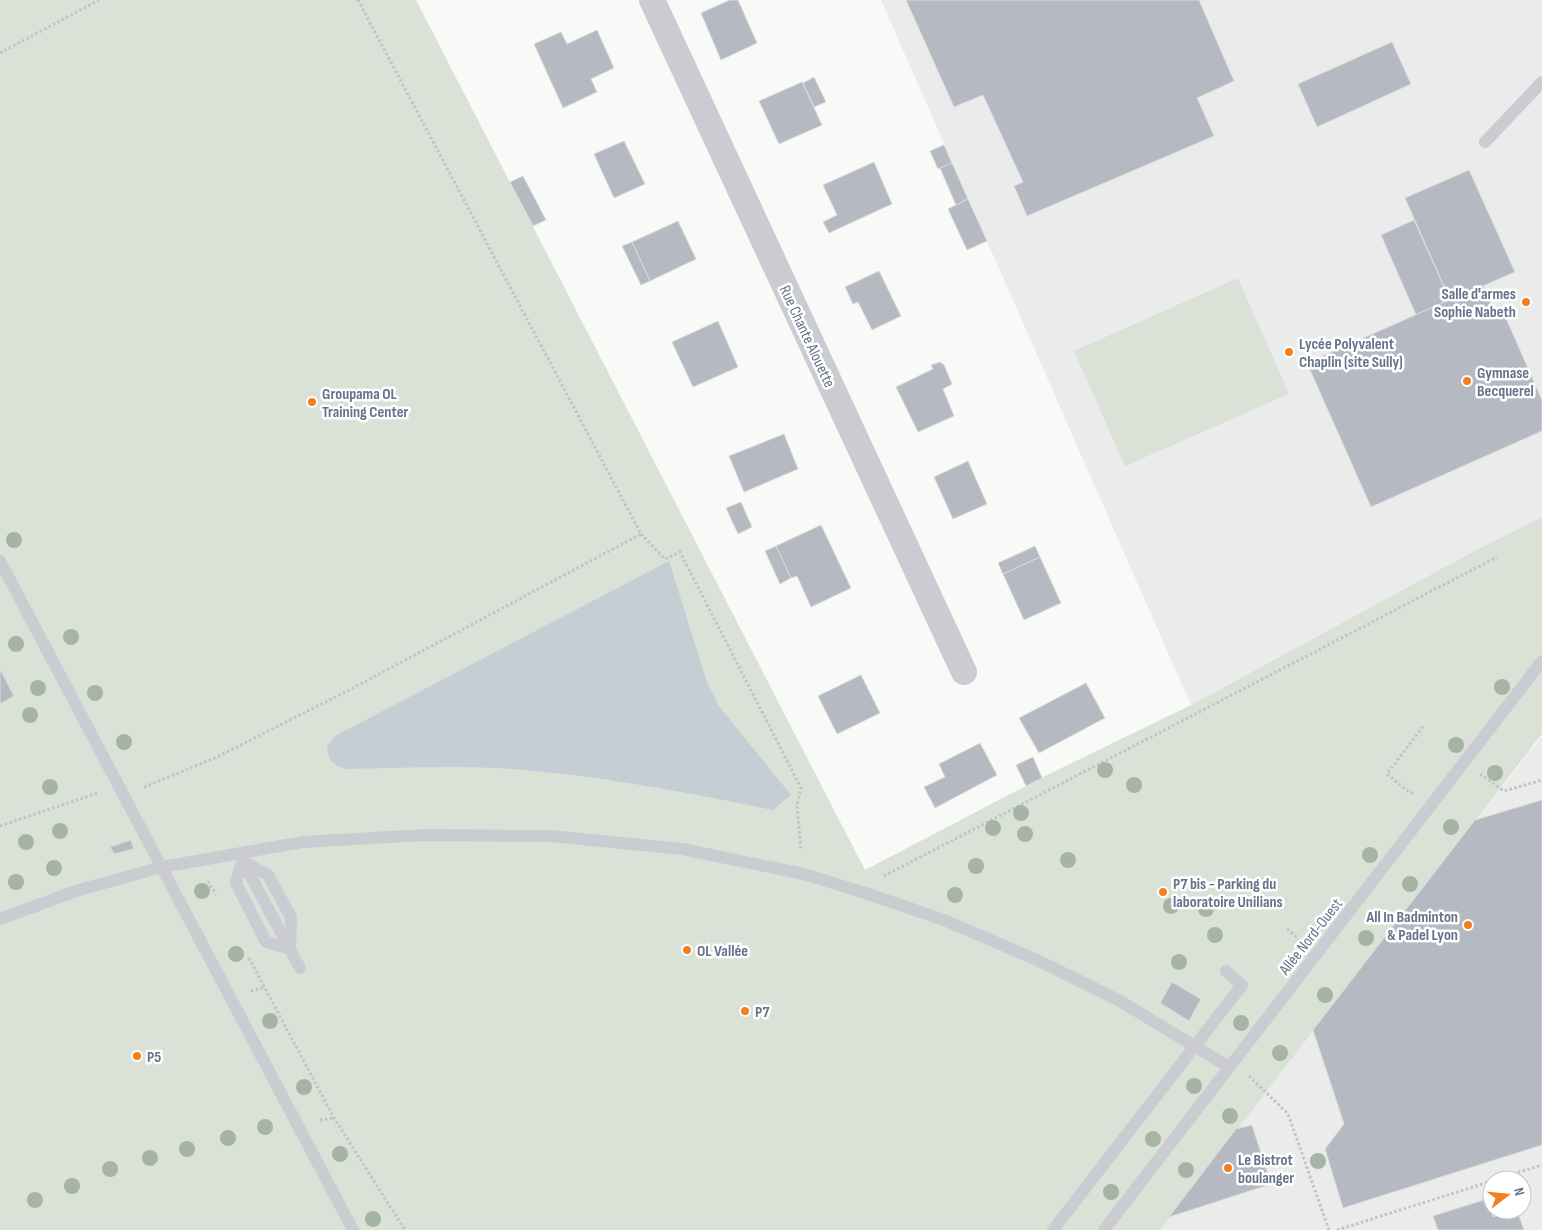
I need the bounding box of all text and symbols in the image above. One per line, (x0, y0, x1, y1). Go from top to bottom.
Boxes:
street label: Rue Chante Alouette (775, 283, 839, 391)
place label: Salle d'armes Sophie Nabeth (1434, 285, 1516, 322)
marker: Salle d'armes Sophie Nabeth (1520, 296, 1532, 308)
place label: Lycée Polyvalent Chaplin (site Sully) (1299, 335, 1403, 372)
marker: Lycée Polyvalent Chaplin (site Sully) (1283, 346, 1295, 358)
place label: Gymnase Becquerel (1477, 364, 1534, 401)
marker: Gymnase Becquerel (1461, 375, 1473, 387)
place label: Groupama OL Training Center (322, 385, 408, 422)
marker: Groupama OL Training Center (306, 396, 318, 408)
place label: P7 bis - Parking du laboratoire Unilians (1173, 875, 1283, 912)
marker: P7 bis - Parking du laboratoire Unilians (1157, 886, 1169, 898)
street label: Allée Nord-Ouest (1275, 895, 1347, 980)
place label: All In Badminton & Padel Lyon (1366, 908, 1458, 945)
marker: All In Badminton & Padel Lyon (1462, 919, 1474, 931)
place label: OL Vallée (697, 942, 748, 961)
marker: OL Vallée (681, 944, 693, 956)
place label: P7 (755, 1003, 769, 1022)
marker: P7 (739, 1005, 751, 1017)
place label: P5 (147, 1048, 161, 1067)
marker: P5 (131, 1050, 143, 1062)
place label: Le Bistrot boulanger (1238, 1151, 1294, 1188)
marker: Le Bistrot boulanger (1222, 1162, 1234, 1174)
north arrow (1482, 1170, 1532, 1220)
text: N (1510, 1186, 1528, 1197)

